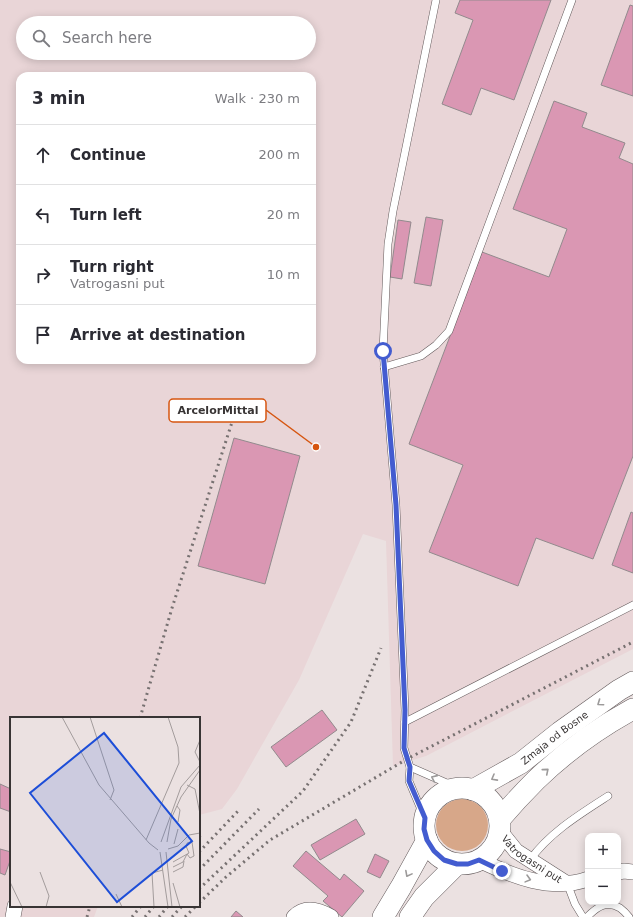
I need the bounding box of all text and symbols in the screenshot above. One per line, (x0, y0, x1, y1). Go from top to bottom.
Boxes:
search box (16, 16, 316, 60)
icon: search (30, 27, 52, 49)
text: Search here (62, 29, 152, 47)
text: 3 min (32, 88, 85, 108)
text: Walk · 230 m (215, 91, 300, 106)
icon: ahead (32, 144, 54, 166)
text: Continue (70, 146, 146, 164)
text: 200 m (258, 147, 300, 162)
icon: left (32, 204, 54, 226)
text: Turn left (70, 206, 142, 224)
text: 20 m (267, 207, 300, 222)
text: Turn right (70, 258, 154, 276)
icon: right (32, 264, 54, 286)
text: 10 m (267, 267, 300, 282)
text: Vatrogasni put (70, 276, 165, 291)
icon: arrive (32, 324, 54, 346)
text: Arrive at destination (70, 326, 245, 344)
route start (374, 342, 392, 360)
callout: ArcelorMittal (169, 399, 266, 422)
text: ArcelorMittal (177, 404, 259, 417)
one-way arrow (598, 698, 605, 705)
street label: Zmaja od Bosne (519, 709, 590, 766)
inset map (10, 717, 200, 907)
one-way arrow (542, 769, 549, 776)
one-way arrow (491, 774, 499, 781)
one-way arrow (430, 775, 438, 783)
street label: Vatrogasni put (500, 833, 564, 885)
map controls (585, 833, 621, 905)
button: + (585, 833, 621, 869)
route end (493, 862, 511, 880)
button: − (585, 869, 621, 905)
one-way arrow (406, 870, 413, 877)
one-way arrow (525, 875, 532, 883)

